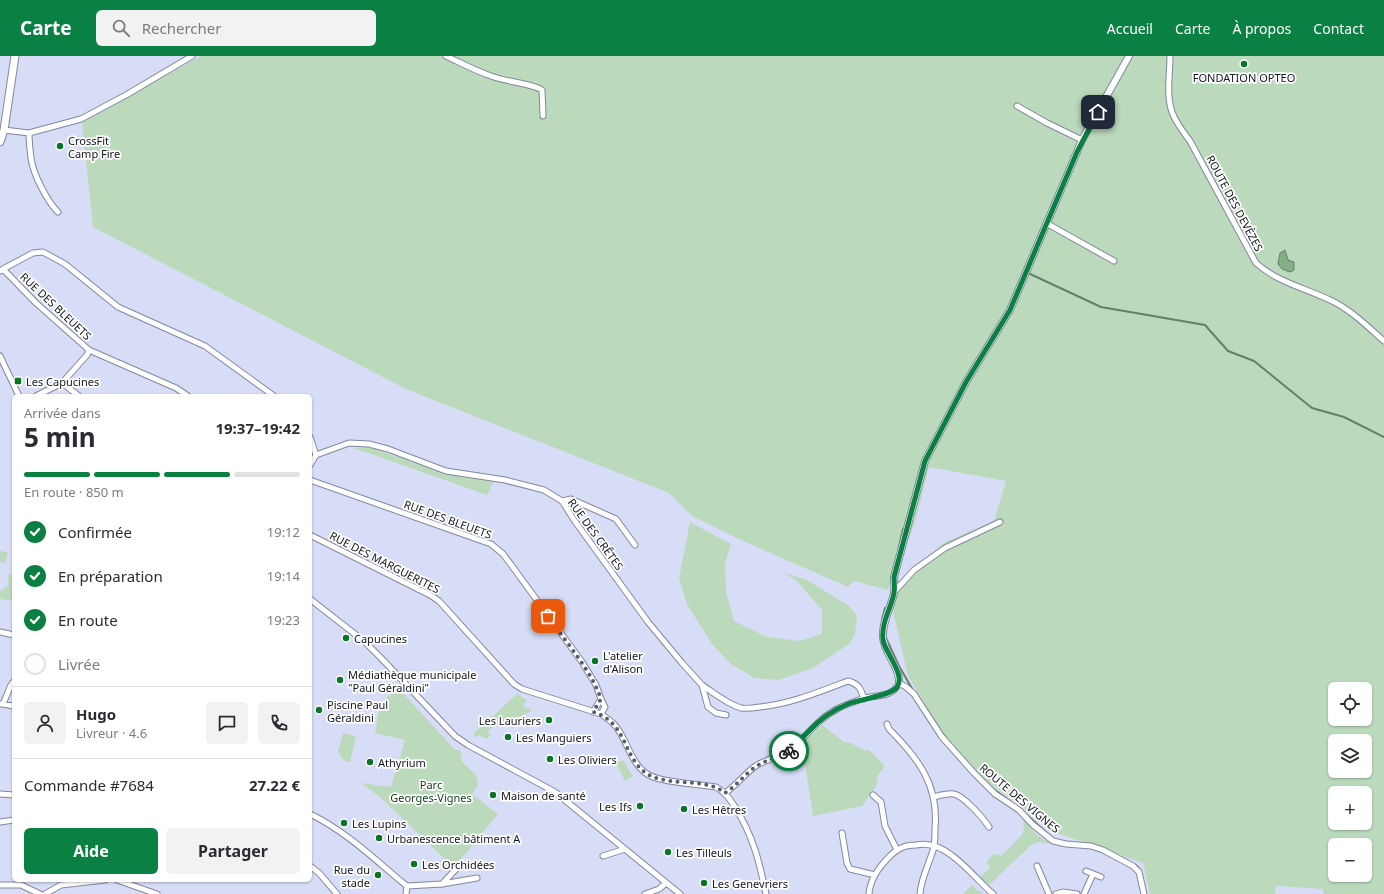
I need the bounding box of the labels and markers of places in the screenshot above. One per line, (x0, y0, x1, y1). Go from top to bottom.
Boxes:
marker: FONDATION OPTEO (1239, 59, 1249, 69)
place label: FONDATION OPTEO (1193, 70, 1295, 85)
pin (1081, 95, 1115, 129)
place label: CrossFit Camp Fire (68, 133, 120, 161)
marker: CrossFit Camp Fire (55, 141, 65, 151)
place label: Les Capucines (26, 374, 99, 389)
marker: Les Capucines (13, 376, 23, 386)
pin (531, 599, 565, 633)
place label: Capucines (354, 631, 407, 646)
marker: Capucines (341, 633, 351, 643)
place label: L'atelier d'Alison (603, 648, 643, 676)
marker: L'atelier d'Alison (590, 656, 600, 666)
place label: Médiathèque municipale "Paul Géraldini" (348, 667, 476, 695)
marker: Médiathèque municipale "Paul Géraldini" (335, 675, 345, 685)
place label: Piscine Paul Géraldini (327, 697, 388, 725)
marker: Piscine Paul Géraldini (314, 705, 324, 715)
place label: Les Lauriers (479, 713, 541, 728)
marker: Les Lauriers (544, 715, 554, 725)
place label: Les Manguiers (516, 730, 591, 745)
marker: Les Manguiers (503, 732, 513, 742)
place label: Les Oliviers (558, 752, 617, 767)
marker: Les Oliviers (545, 754, 555, 764)
place label: Athyrium (378, 755, 426, 770)
marker: Athyrium (365, 757, 375, 767)
place label: Maison de santé (501, 788, 586, 803)
marker: Maison de santé (488, 790, 498, 800)
place label: Les Ifs (599, 799, 632, 814)
marker: Les Ifs (635, 801, 645, 811)
place label: Les Hêtres (692, 802, 746, 817)
marker: Les Hêtres (679, 804, 689, 814)
place label: Les Lupins (352, 816, 406, 831)
marker: Les Lupins (339, 818, 349, 828)
place label: Urbanescence bâtiment A (387, 831, 521, 846)
marker: Urbanescence bâtiment A (374, 833, 384, 843)
place label: Les Tilleuls (676, 845, 732, 860)
marker: Les Tilleuls (663, 847, 673, 857)
place label: Les Orchidées (422, 857, 494, 872)
marker: Les Orchidées (409, 859, 419, 869)
place label: Rue du stade (334, 862, 370, 890)
marker: Rue du stade (373, 870, 383, 880)
place label: Les Genevriers (712, 876, 788, 891)
marker: Les Genevriers (699, 878, 709, 888)

